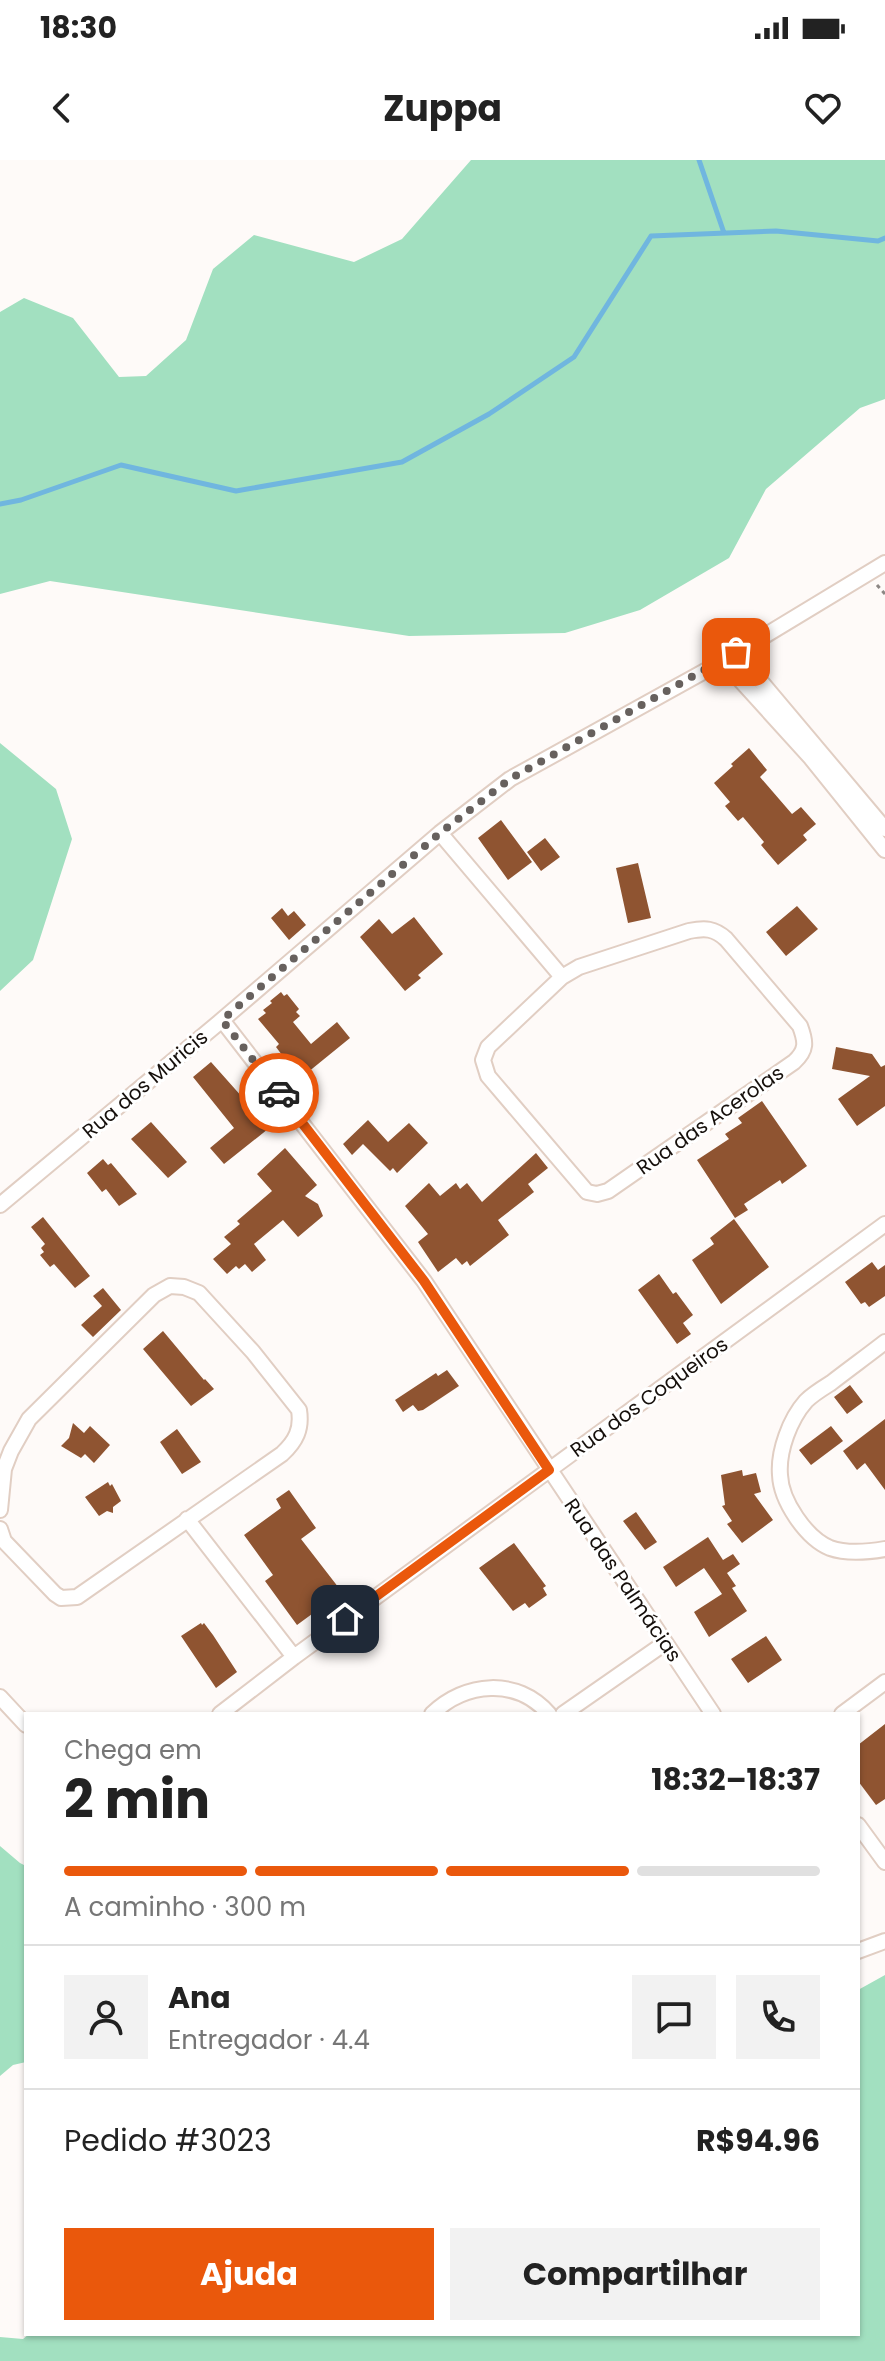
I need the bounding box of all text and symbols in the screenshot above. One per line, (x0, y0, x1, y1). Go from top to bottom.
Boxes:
text: 18:30 (40, 6, 117, 49)
text: Zuppa (383, 83, 502, 134)
icon: back (40, 86, 84, 130)
icon: heart (801, 86, 845, 130)
pin (702, 618, 770, 686)
icon: bag (714, 630, 758, 674)
street label: Rua dos Muricis (76, 1023, 214, 1145)
courier (239, 1053, 319, 1133)
street label: Rua das Acerolas (631, 1059, 789, 1181)
icon: car (257, 1071, 301, 1115)
street label: Rua dos Coqueiros (565, 1330, 733, 1464)
street label: Rua das Palmácias (558, 1493, 688, 1667)
pin (311, 1585, 379, 1653)
icon: home (323, 1597, 367, 1641)
text: Chega em (64, 1732, 202, 1768)
text: 18:32–18:37 (651, 1758, 820, 1801)
text: 2 min (64, 1763, 210, 1836)
text: A caminho · 300 m (64, 1889, 306, 1925)
button: person (64, 1975, 148, 2059)
button: chat (632, 1975, 716, 2059)
button: phone (736, 1975, 820, 2059)
text: Ana (168, 1976, 231, 2019)
text: Entregador · 4.4 (168, 2022, 370, 2058)
text: Pedido #3023 (64, 2119, 272, 2162)
text: R$94.96 (696, 2119, 820, 2162)
button: Ajuda (64, 2228, 434, 2320)
button: Compartilhar (450, 2228, 820, 2320)

